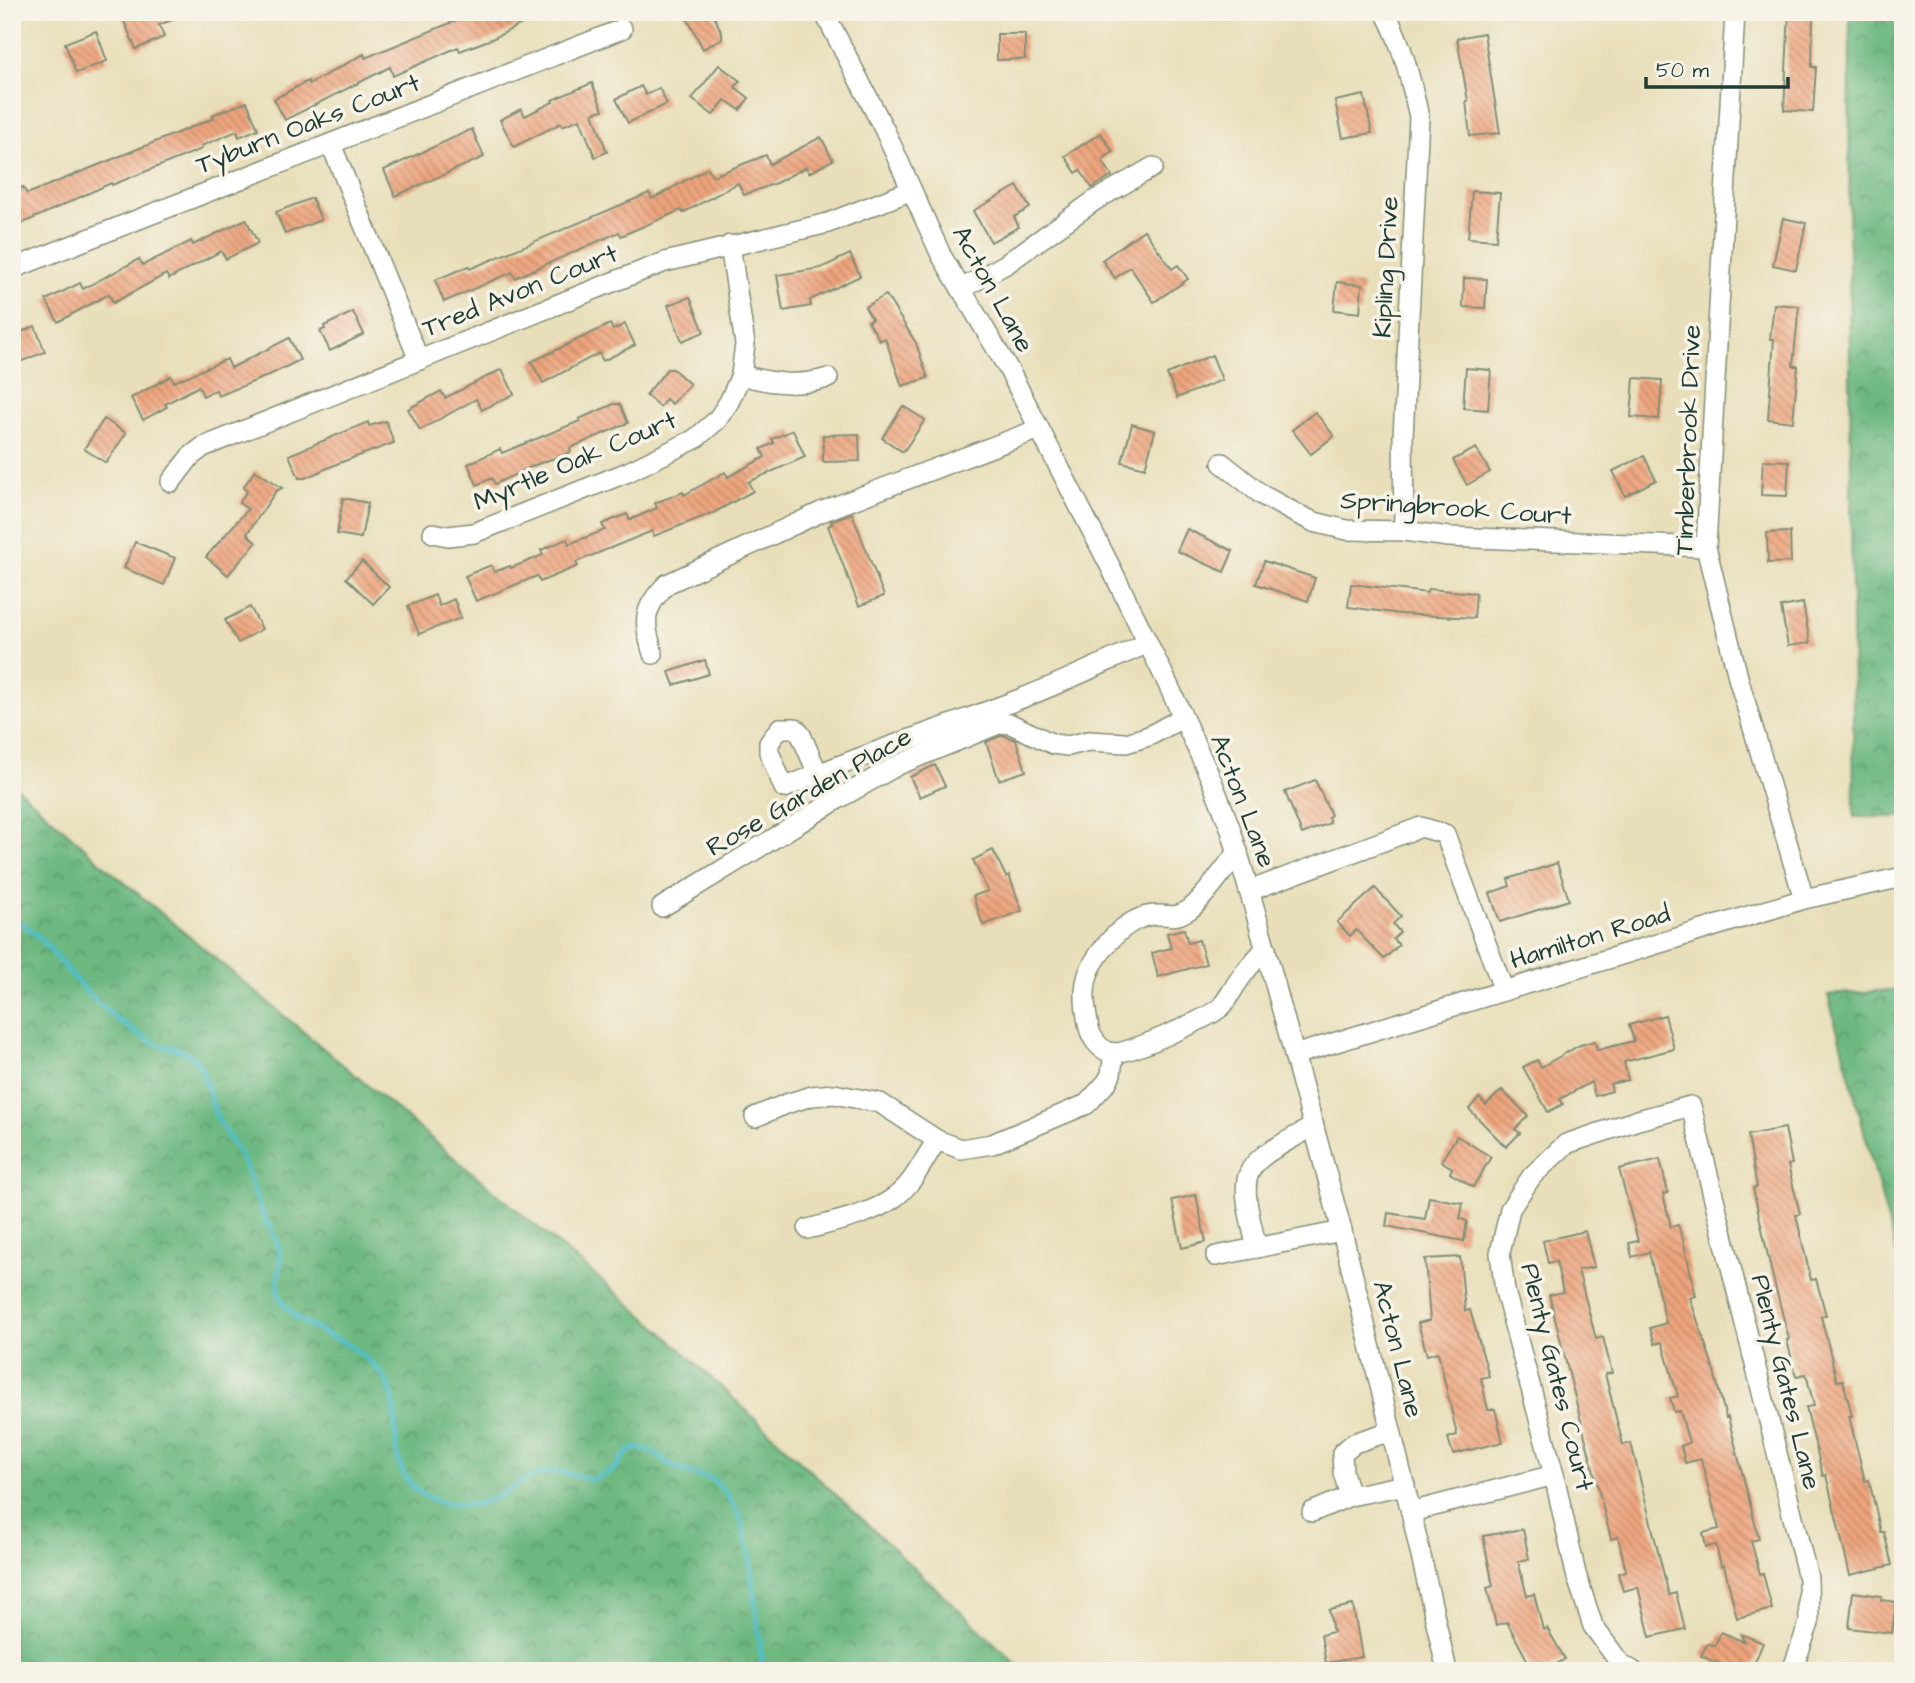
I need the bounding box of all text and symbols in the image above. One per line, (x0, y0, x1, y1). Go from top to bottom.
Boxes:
scale bar (1646, 46, 1787, 90)
text: 50 m (1656, 56, 1710, 85)
street label: Tyburn Oaks Court (191, 65, 426, 185)
street label: Kipling Drive (1364, 195, 1410, 339)
street label: Acton Lane (943, 219, 1043, 359)
street label: Tred Avon Court (417, 235, 623, 347)
street label: Timberbrook Drive (1666, 324, 1710, 556)
street label: Myrtle Oak Court (468, 402, 683, 522)
street label: Springbrook Court (1339, 482, 1573, 536)
street label: Rose Garden Place (700, 719, 918, 865)
street label: Acton Lane (1201, 729, 1285, 873)
street label: Hamilton Road (1506, 896, 1674, 978)
street label: Plenty Gates Court (1509, 1259, 1603, 1495)
street label: Plenty Gates Lane (1740, 1271, 1830, 1494)
street label: Acton Lane (1364, 1277, 1432, 1421)

